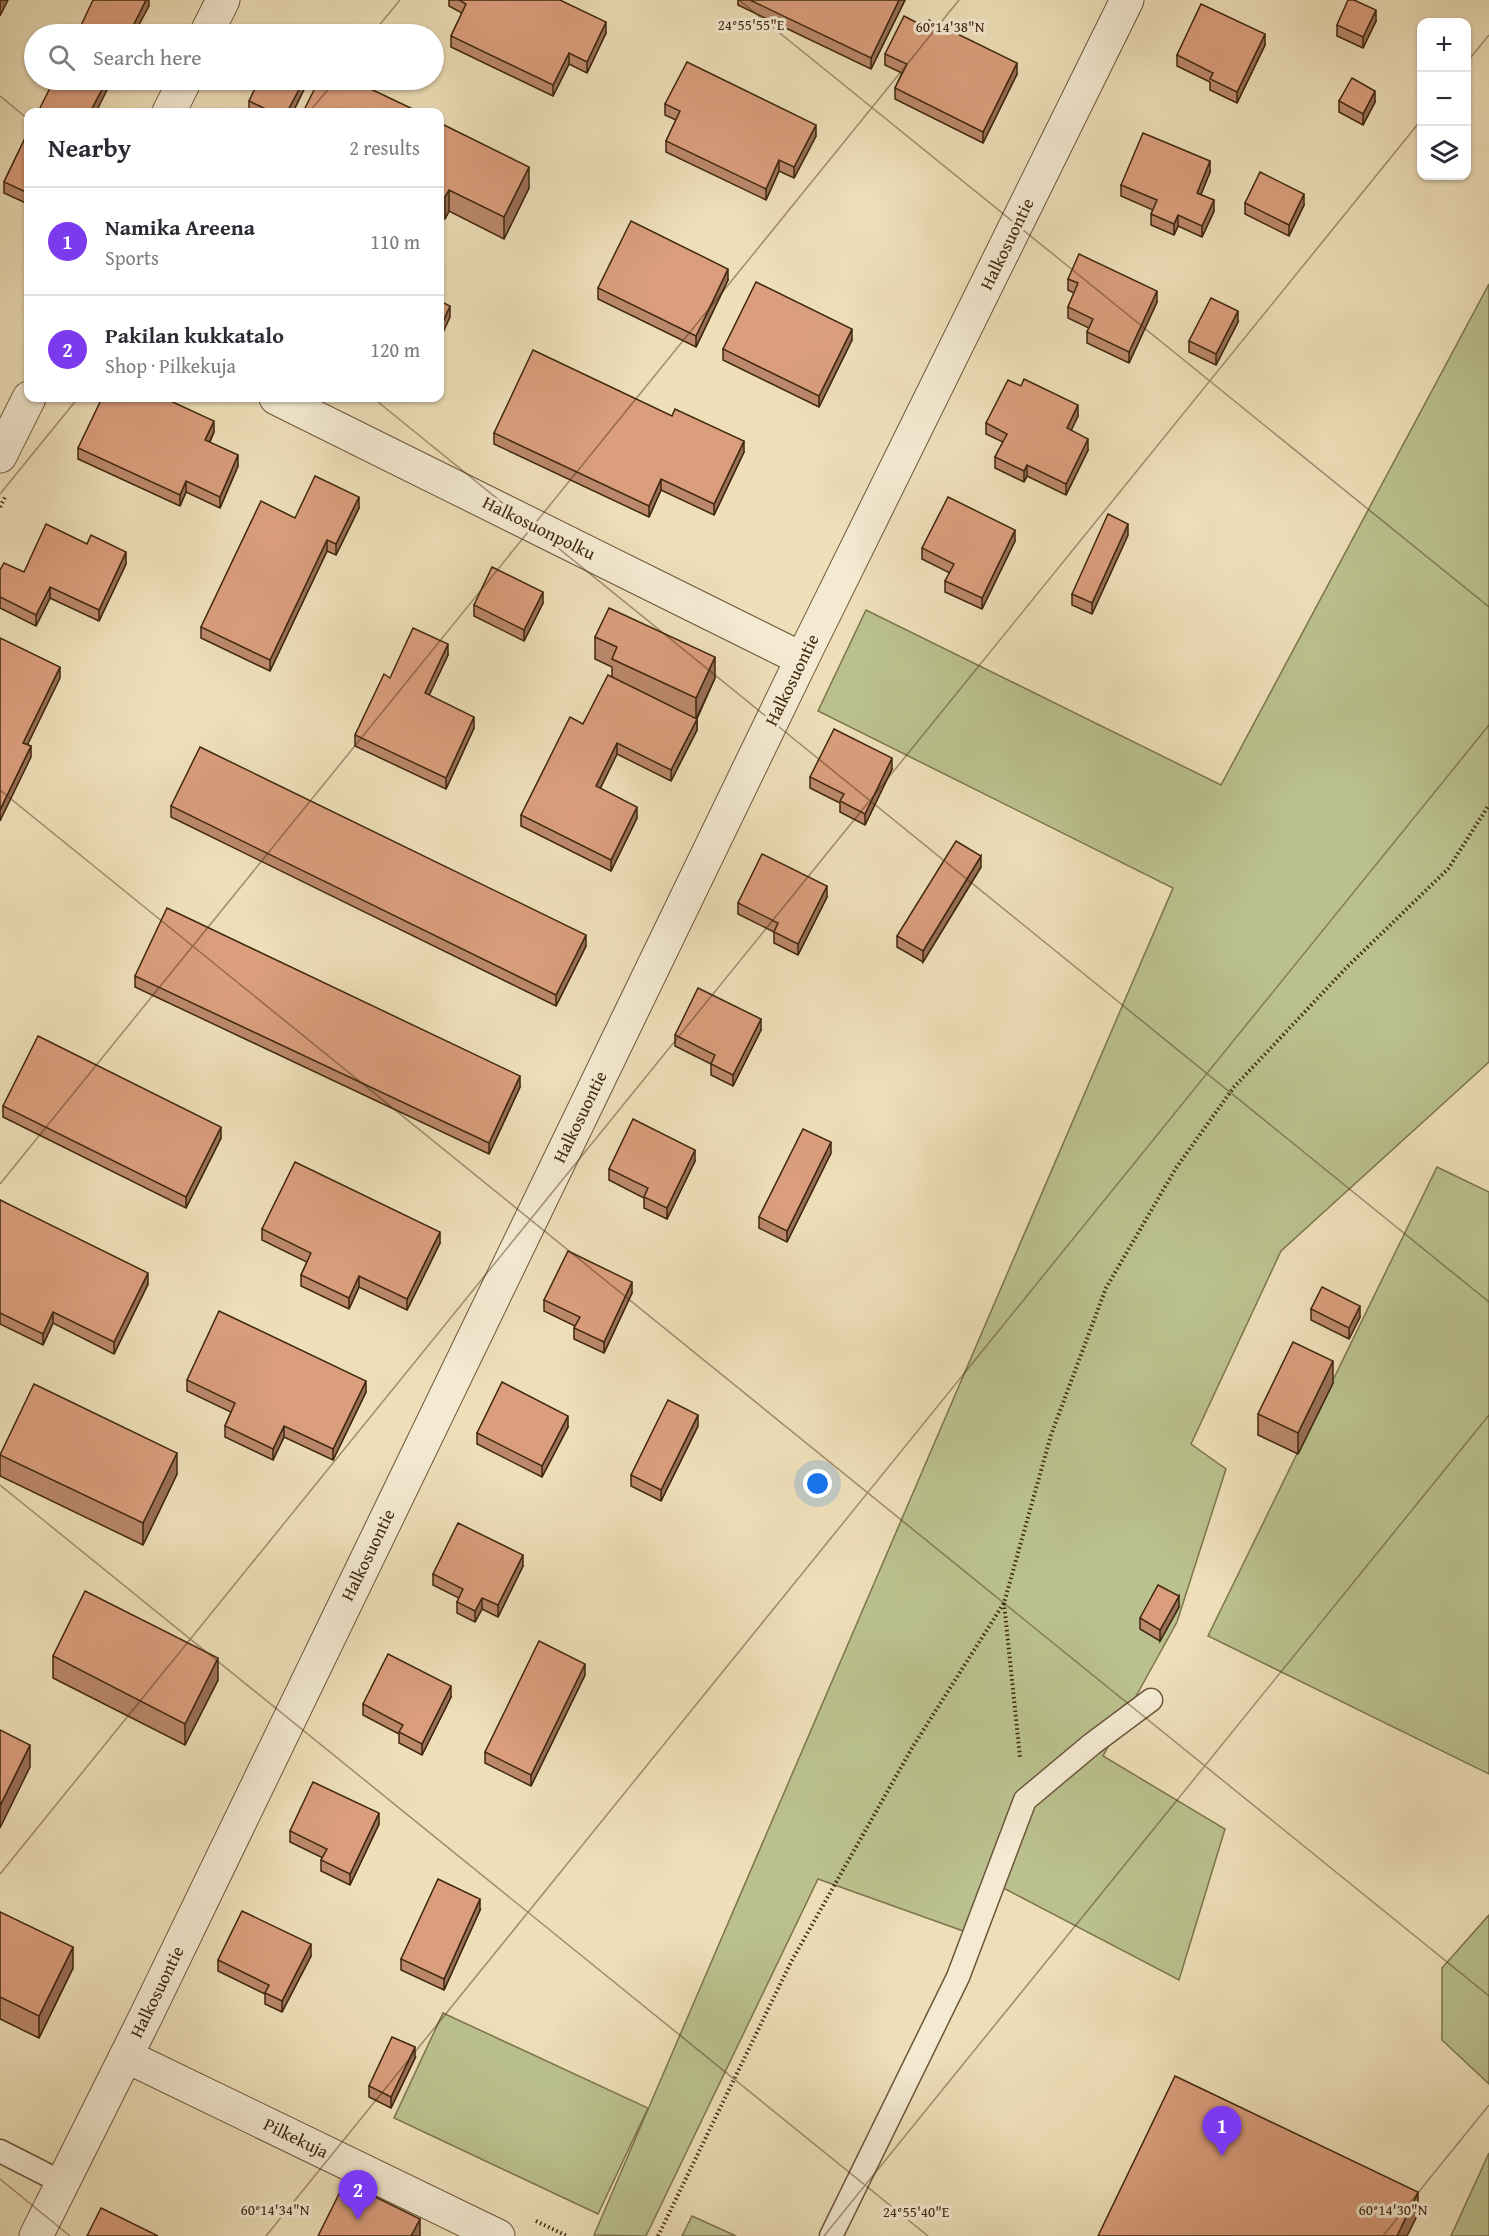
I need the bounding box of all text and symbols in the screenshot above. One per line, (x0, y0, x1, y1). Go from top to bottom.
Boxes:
text: 24°55'55"E (718, 14, 785, 35)
text: 60°14'38"N (916, 16, 985, 37)
map controls (1417, 18, 1471, 180)
button: + (1417, 18, 1471, 72)
search box (24, 24, 444, 90)
icon: search (45, 41, 78, 74)
text: Search here (93, 41, 202, 73)
button: − (1417, 72, 1471, 126)
button: layers (1417, 126, 1471, 180)
text: Nearby (48, 128, 131, 167)
text: 2 results (349, 133, 420, 162)
street label: Halkosuontie (973, 193, 1040, 294)
text: Namika Areena (105, 211, 255, 243)
text: 1 (62, 227, 73, 256)
text: 110 m (370, 227, 420, 256)
text: Sports (105, 243, 159, 272)
text: Pakilan kukkatalo (105, 319, 284, 351)
text: 2 (62, 335, 73, 364)
text: 120 m (370, 335, 420, 364)
text: Shop · Pilkekuja (105, 351, 236, 380)
street label: Halkosuonpolku (478, 489, 600, 567)
street label: Halkosuontie (758, 629, 825, 730)
street label: Halkosuontie (546, 1066, 613, 1167)
your location (803, 1469, 832, 1498)
street label: Halkosuontie (334, 1504, 401, 1605)
street label: Halkosuontie (123, 1941, 190, 2042)
pin: 1 (1202, 2106, 1242, 2156)
street label: Pilkekuja (259, 2110, 334, 2165)
pin: 2 (338, 2170, 378, 2220)
text: 60°14'34"N (241, 2199, 310, 2220)
text: 60°14'30"N (1359, 2199, 1428, 2220)
text: 24°55'40"E (883, 2201, 950, 2222)

